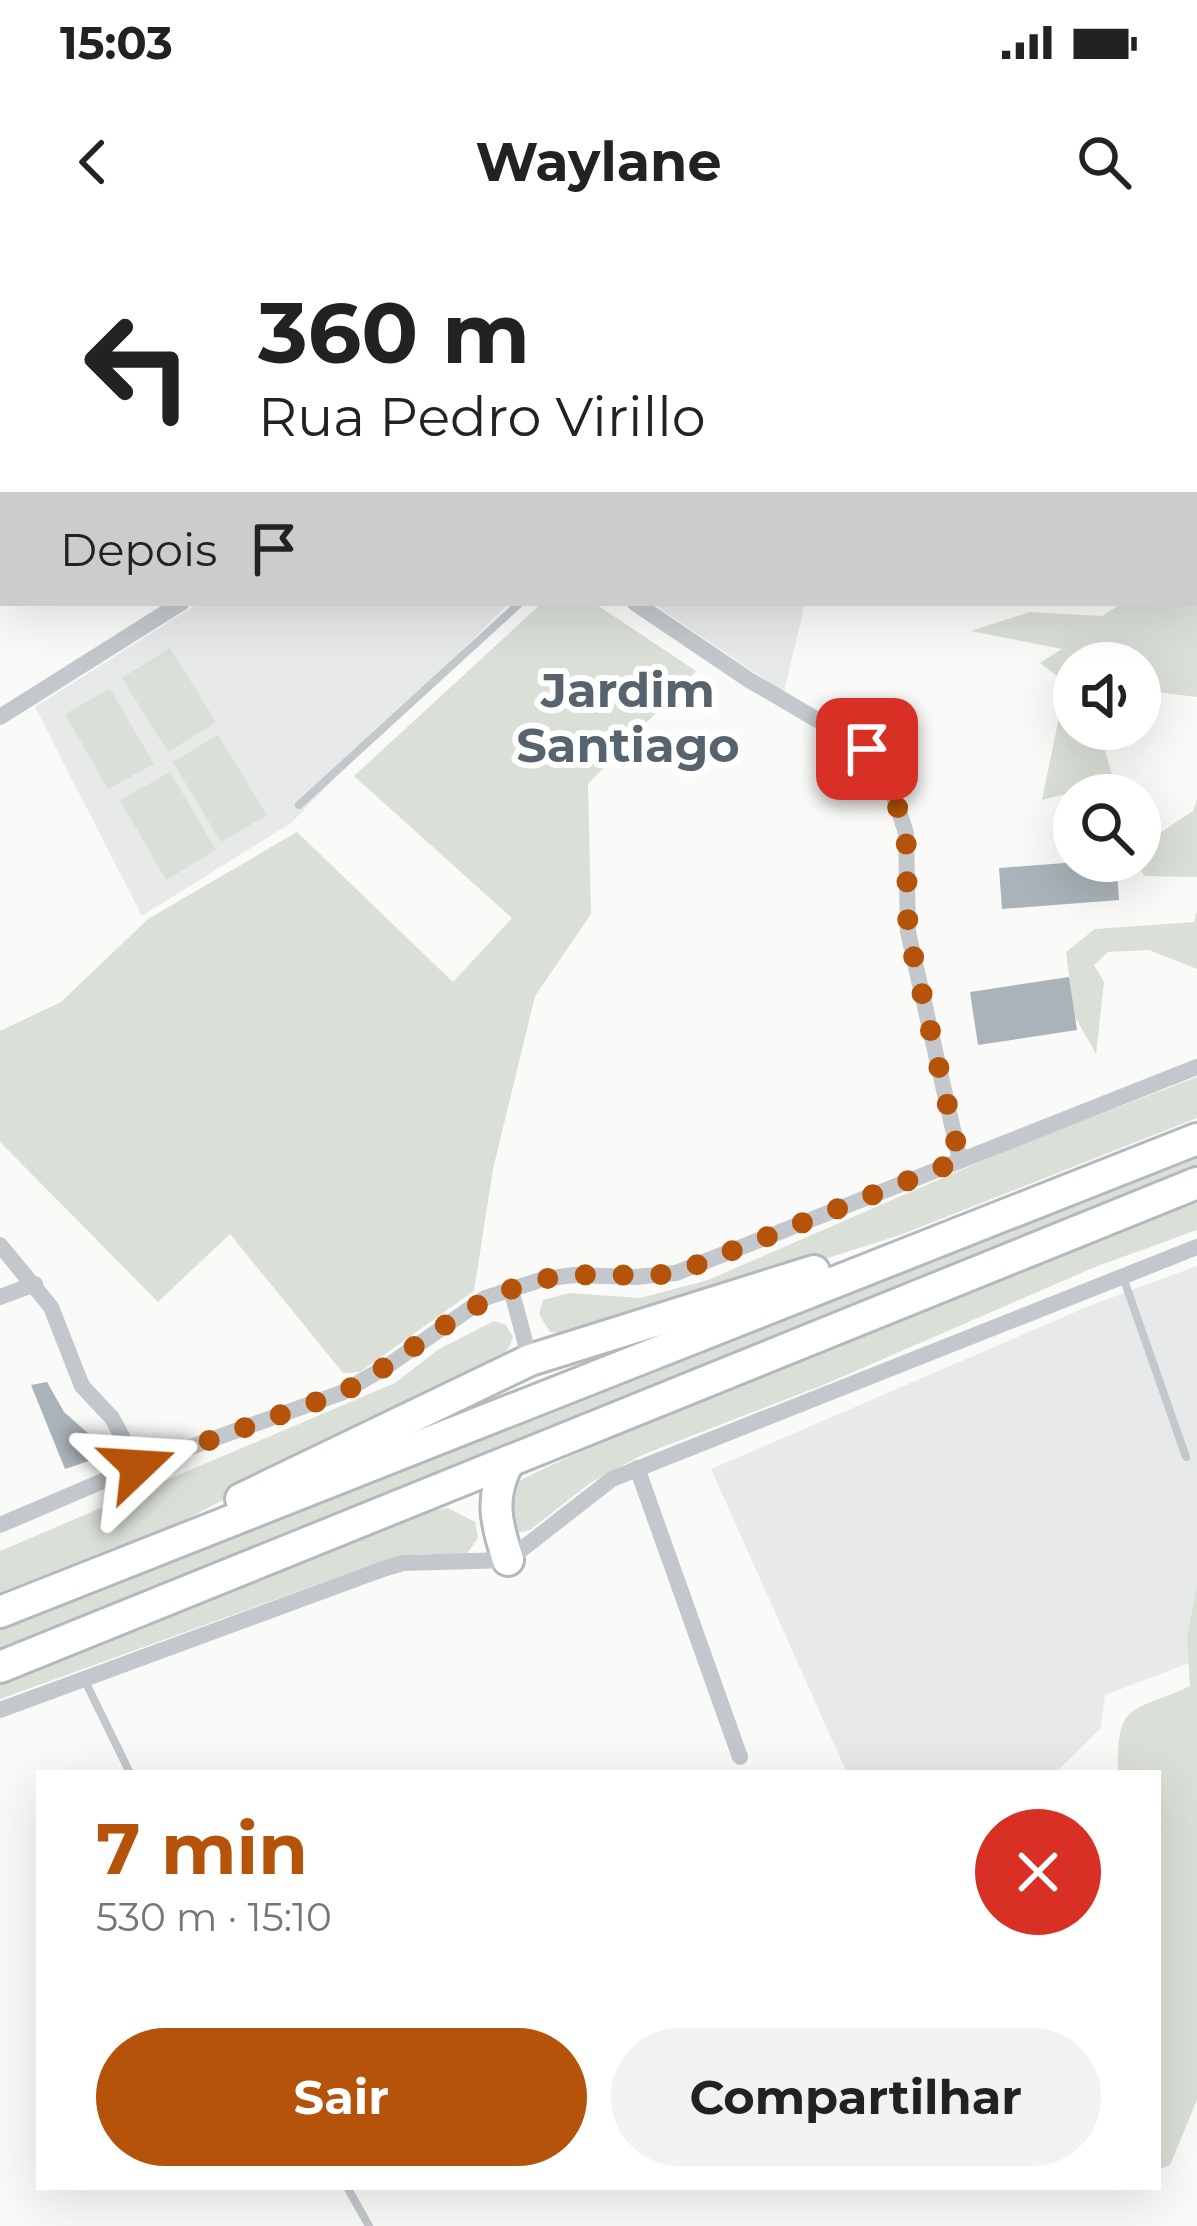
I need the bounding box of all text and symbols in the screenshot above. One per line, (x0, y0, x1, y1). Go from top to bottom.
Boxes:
text: 15:03 (60, 15, 173, 70)
icon: back (60, 129, 126, 195)
text: Waylane (475, 129, 722, 195)
icon: search (1071, 129, 1137, 195)
text: 360 m (258, 282, 530, 384)
icon: left (60, 288, 216, 444)
text: Rua Pedro Virillo (258, 384, 706, 450)
icon: arrive (241, 516, 307, 582)
text: Depois (60, 522, 217, 577)
map controls (1053, 642, 1161, 882)
button: sound (1053, 642, 1161, 750)
district label: Jardim Santiago (516, 661, 740, 774)
pin (816, 698, 918, 800)
icon: arrive (834, 716, 900, 782)
button: search (1053, 774, 1161, 882)
position arrow (75, 1403, 201, 1529)
text: 7 min (96, 1804, 308, 1892)
button: close (975, 1809, 1101, 1935)
text: 530 m · 15:10 (96, 1893, 332, 1941)
button: Sair (96, 2028, 587, 2166)
button: Compartilhar (611, 2028, 1101, 2166)

